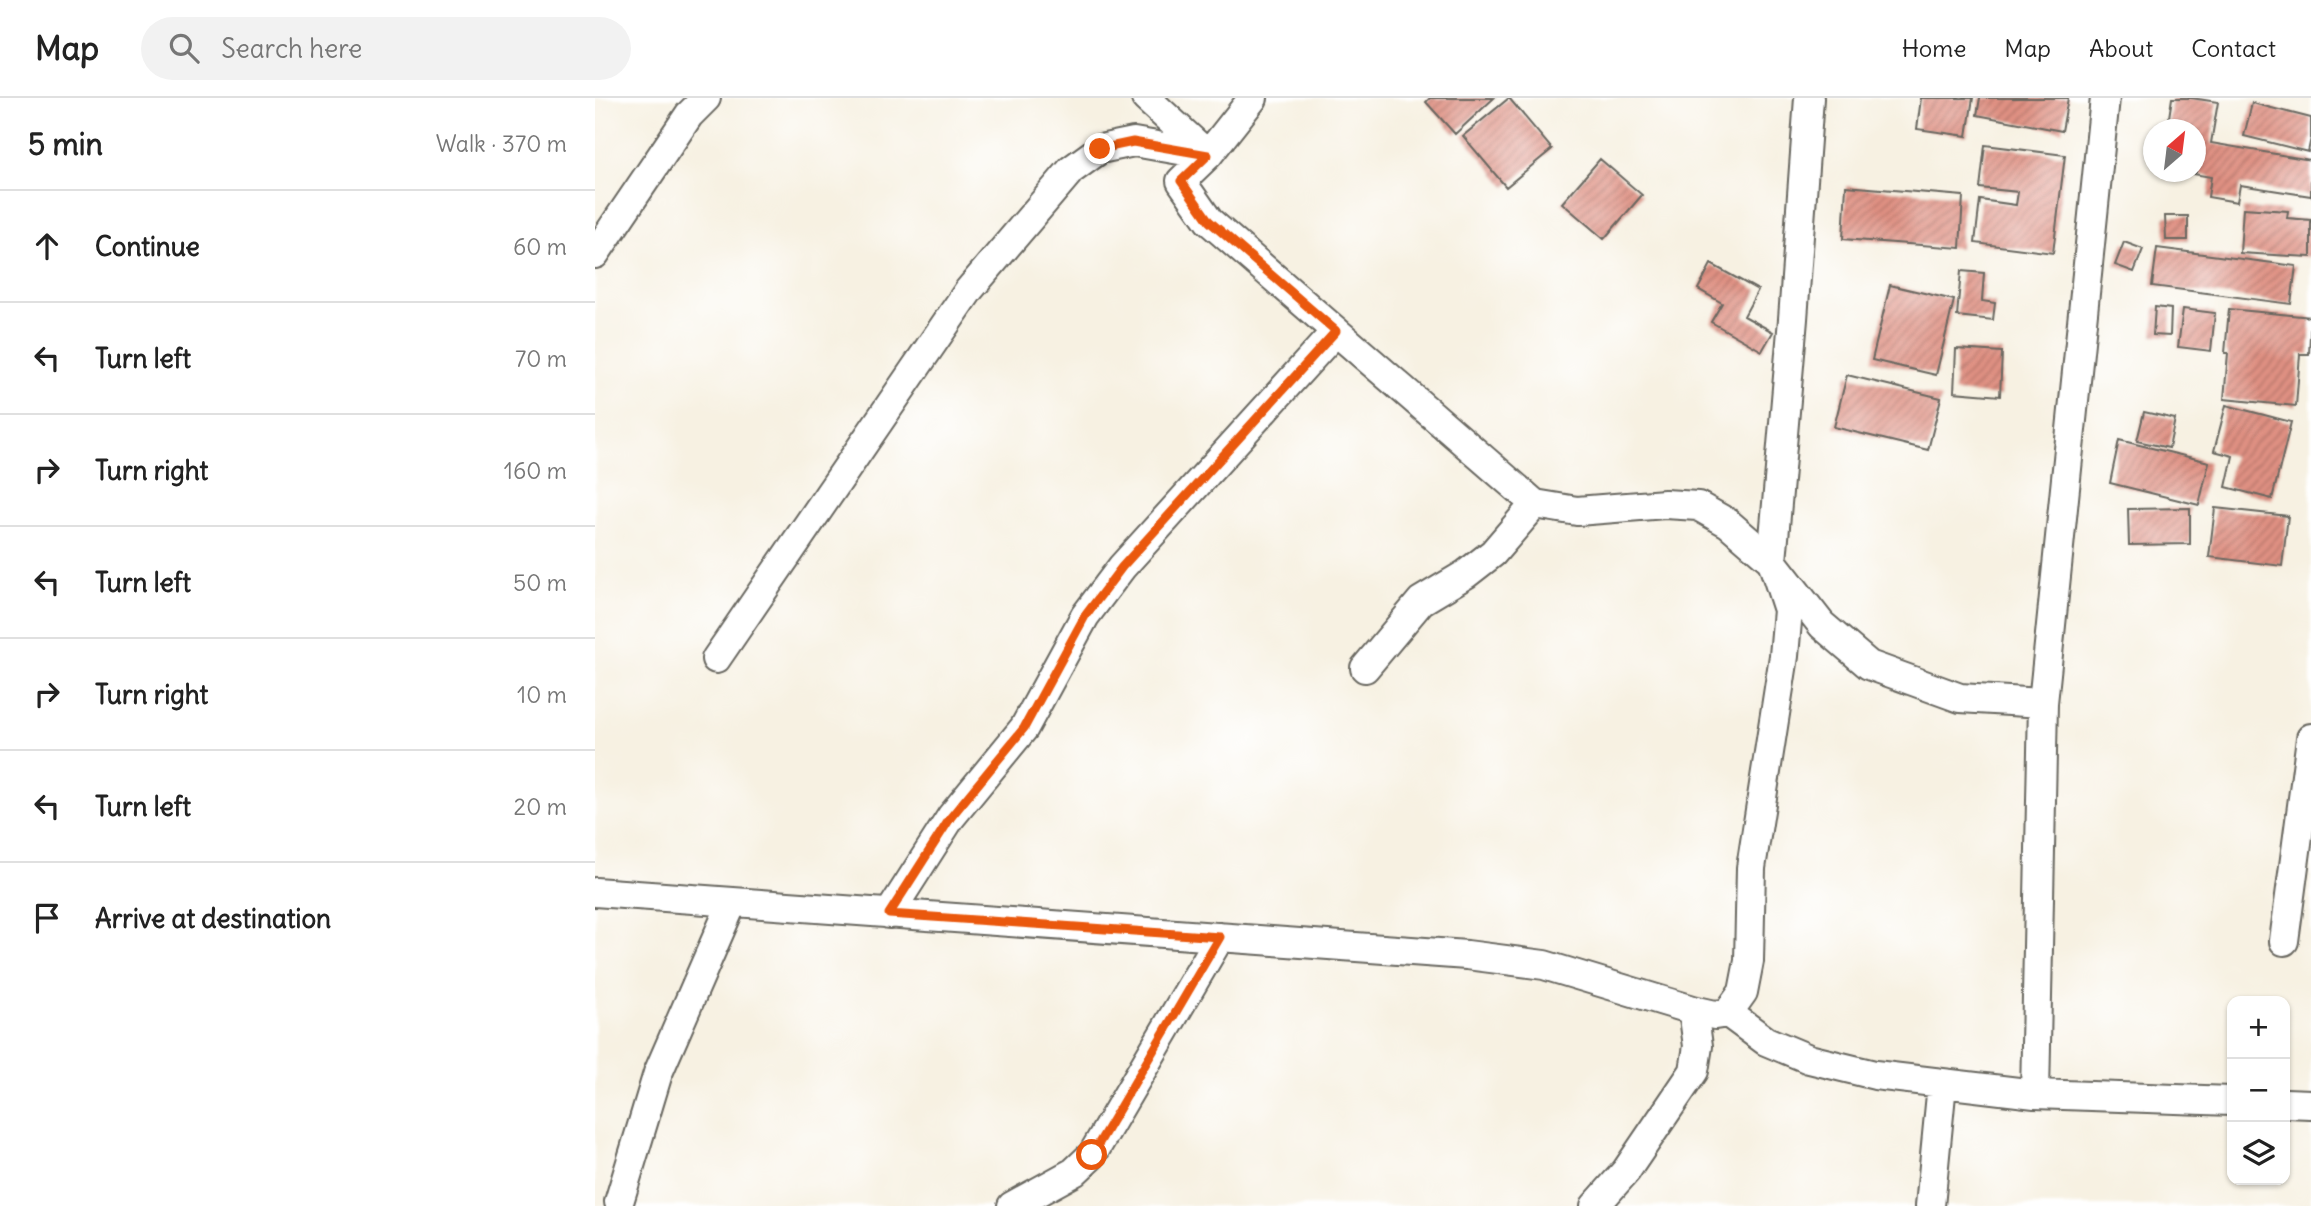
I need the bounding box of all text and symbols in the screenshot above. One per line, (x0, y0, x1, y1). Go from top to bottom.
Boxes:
search box (141, 17, 631, 80)
text: Map (35, 27, 99, 69)
icon: search (165, 29, 203, 67)
text: Search here (221, 32, 362, 65)
text: Home (1902, 33, 1966, 63)
text: Map (2004, 33, 2051, 63)
text: About (2089, 33, 2153, 63)
text: Contact (2191, 33, 2276, 63)
north arrow (2143, 119, 2206, 182)
text: 5 min (28, 125, 103, 163)
text: Walk · 370 m (436, 129, 567, 158)
route end (1084, 133, 1115, 164)
icon: ahead (28, 227, 66, 265)
text: Continue (95, 230, 200, 263)
text: 60 m (513, 232, 567, 261)
icon: left (28, 339, 66, 377)
text: Turn left (95, 342, 191, 375)
text: 70 m (515, 344, 567, 373)
icon: right (28, 451, 66, 489)
text: Turn right (95, 454, 208, 487)
text: 160 m (504, 456, 567, 485)
icon: left (28, 563, 66, 601)
text: Turn left (95, 566, 191, 599)
text: 50 m (513, 568, 567, 597)
icon: right (28, 675, 66, 713)
text: Turn right (95, 678, 208, 711)
text: 10 m (517, 680, 567, 709)
icon: left (28, 787, 66, 825)
text: Turn left (95, 790, 191, 823)
text: 20 m (514, 792, 567, 821)
icon: arrive (28, 899, 66, 937)
text: Arrive at destination (95, 902, 331, 935)
map controls (2227, 996, 2290, 1185)
button: + (2227, 996, 2290, 1059)
button: − (2227, 1059, 2290, 1122)
button: layers (2227, 1122, 2290, 1185)
route start (1076, 1139, 1107, 1170)

